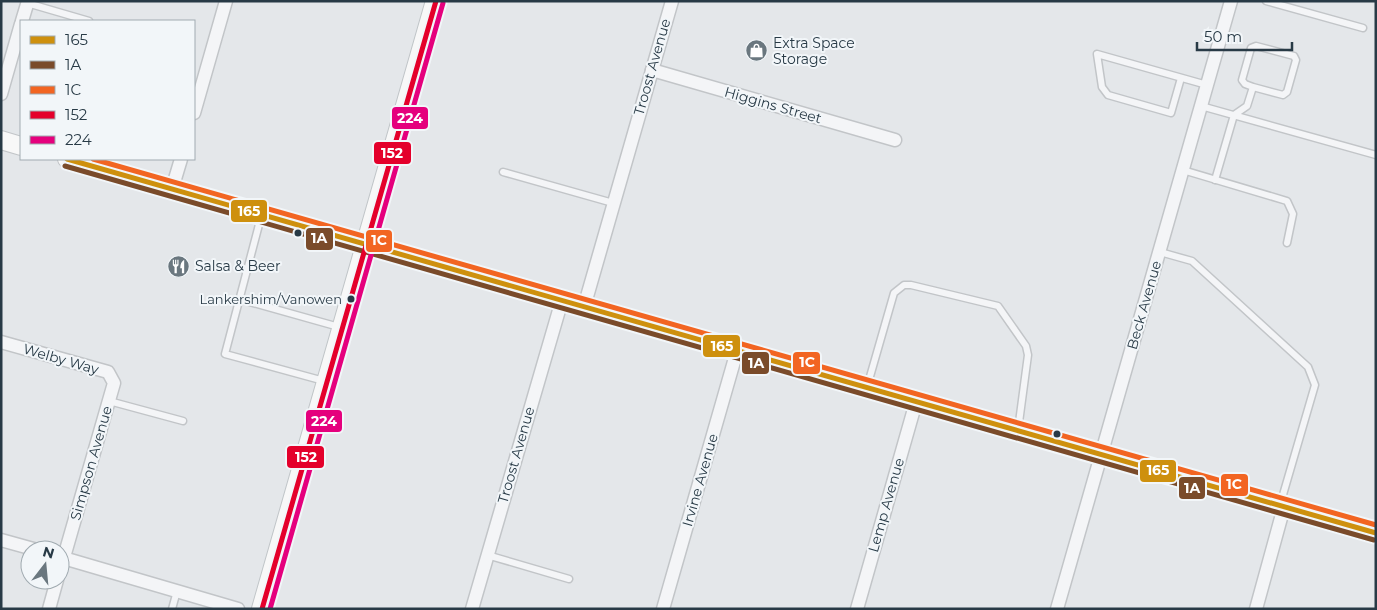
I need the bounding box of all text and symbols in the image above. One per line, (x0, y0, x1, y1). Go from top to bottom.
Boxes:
street label: Troost Avenue (630, 17, 674, 117)
legend (20, 20, 195, 160)
scale bar (1197, 20, 1292, 52)
text: 50 m (1204, 27, 1242, 46)
text: 165 (65, 30, 88, 49)
place label: Extra Space Storage (773, 34, 855, 68)
shop icon: Extra Space Storage (745, 39, 769, 63)
text: 1A (65, 55, 81, 74)
text: 1C (65, 80, 81, 99)
street label: Higgins Street (722, 83, 824, 128)
text: 152 (65, 105, 87, 124)
line badge: 224 (391, 106, 429, 130)
text: 224 (397, 109, 423, 127)
text: 224 (65, 130, 92, 149)
line badge: 152 (373, 141, 412, 165)
text: 152 (381, 144, 403, 162)
line badge: 165 (230, 199, 268, 223)
text: 165 (238, 202, 260, 220)
line badge: 1A (305, 227, 334, 251)
unlabelled marker (293, 228, 303, 238)
text: 1A (311, 229, 327, 247)
line badge: 1C (365, 229, 393, 253)
text: 1C (371, 231, 387, 249)
restaurant icon: Salsa & Beer (167, 254, 191, 278)
place label: Salsa & Beer (195, 257, 281, 275)
street label: Beck Avenue (1123, 258, 1165, 352)
place label: Lankershim/Vanowen (200, 291, 342, 307)
marker: Lankershim/Vanowen (346, 294, 356, 304)
line badge: 165 (702, 334, 741, 358)
text: 165 (711, 337, 733, 355)
street label: Welby Way (21, 340, 101, 379)
line badge: 1A (741, 351, 770, 375)
line badge: 1C (792, 351, 821, 375)
text: 1C (799, 353, 815, 371)
text: 1A (748, 354, 764, 372)
street label: Simpson Avenue (66, 404, 116, 522)
street label: Troost Avenue (494, 405, 538, 505)
line badge: 224 (305, 409, 343, 433)
text: 224 (311, 412, 337, 430)
unlabelled marker (1052, 429, 1062, 439)
street label: Irvine Avenue (678, 431, 722, 529)
line badge: 152 (286, 445, 325, 469)
text: 152 (295, 448, 317, 466)
street label: Lemp Avenue (864, 456, 908, 554)
line badge: 165 (1139, 459, 1177, 483)
text: 165 (1147, 461, 1169, 479)
line badge: 1C (1220, 473, 1249, 497)
text: 1C (1226, 475, 1242, 493)
line badge: 1A (1178, 476, 1206, 500)
text: 1A (1184, 479, 1200, 497)
north arrow (20, 540, 70, 590)
text: N (41, 542, 57, 563)

